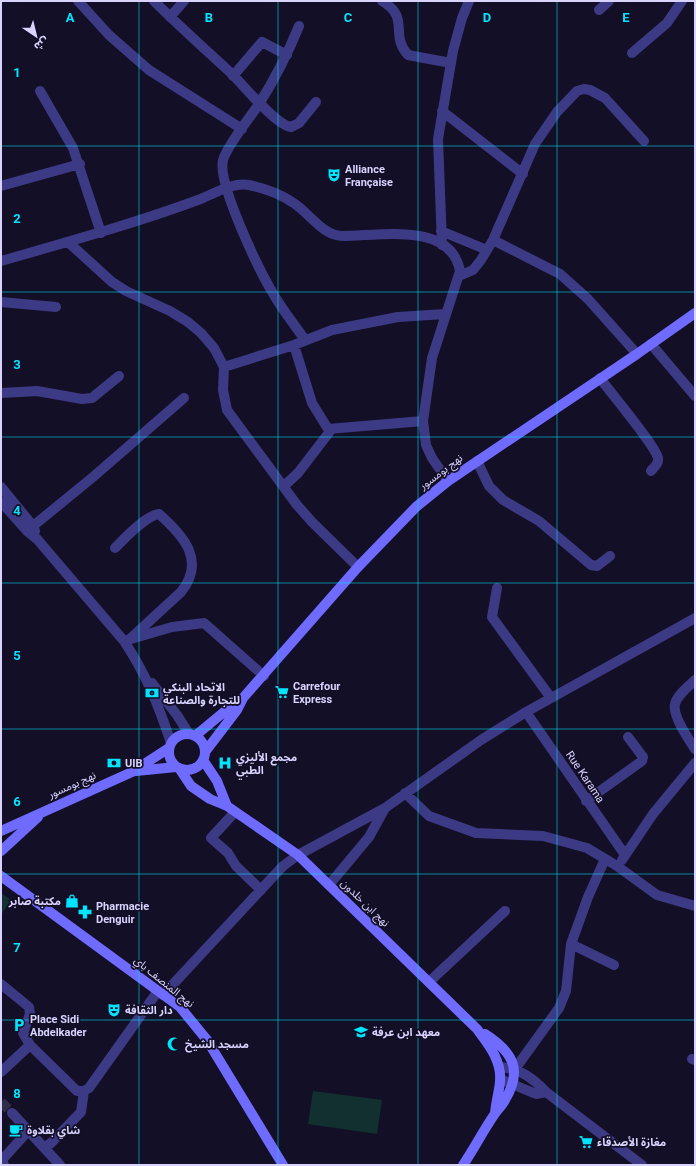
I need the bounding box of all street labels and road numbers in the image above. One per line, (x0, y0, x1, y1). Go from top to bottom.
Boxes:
street label: نهج بومسور (416, 451, 466, 494)
street label: Rue Karama (563, 749, 607, 805)
street label: نهج بومسور (45, 769, 98, 803)
street label: نهج ابن خلدون (337, 877, 392, 930)
street label: نهج المنصف باي (130, 954, 197, 1012)

